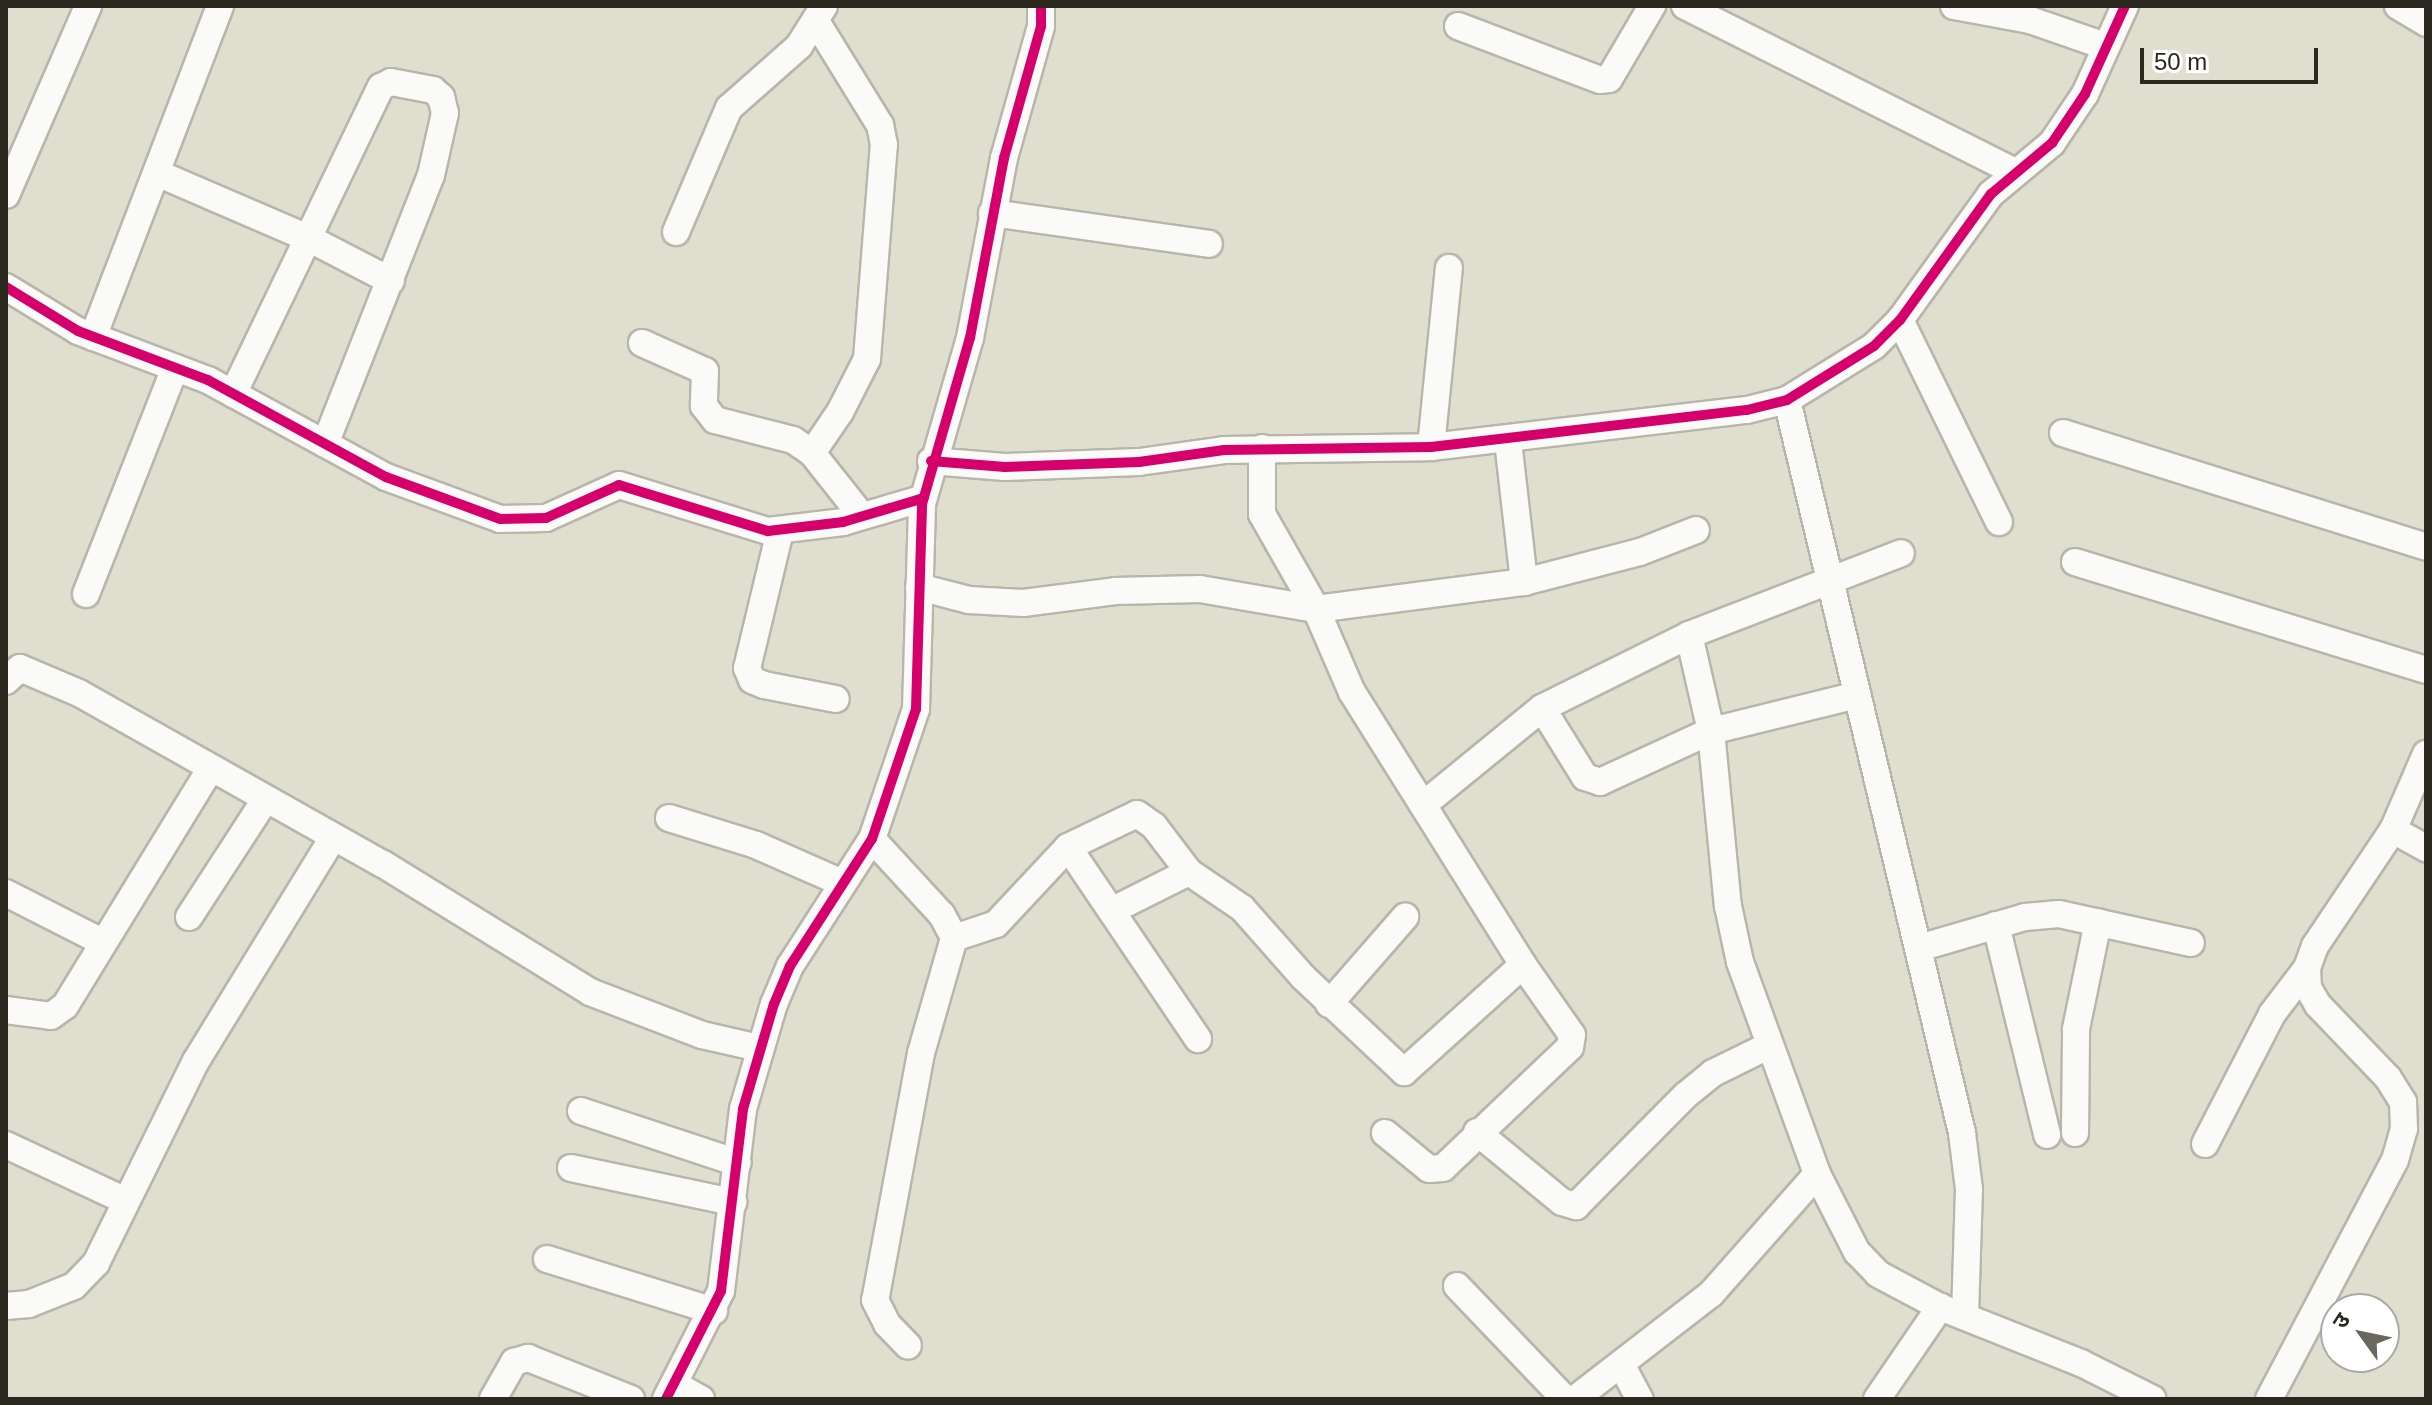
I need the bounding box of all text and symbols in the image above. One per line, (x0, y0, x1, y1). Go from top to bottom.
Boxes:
scale bar (2144, 32, 2322, 82)
text: 50 m (2154, 48, 2207, 75)
north arrow (2320, 1293, 2400, 1373)
text: उ (2327, 1309, 2355, 1333)

